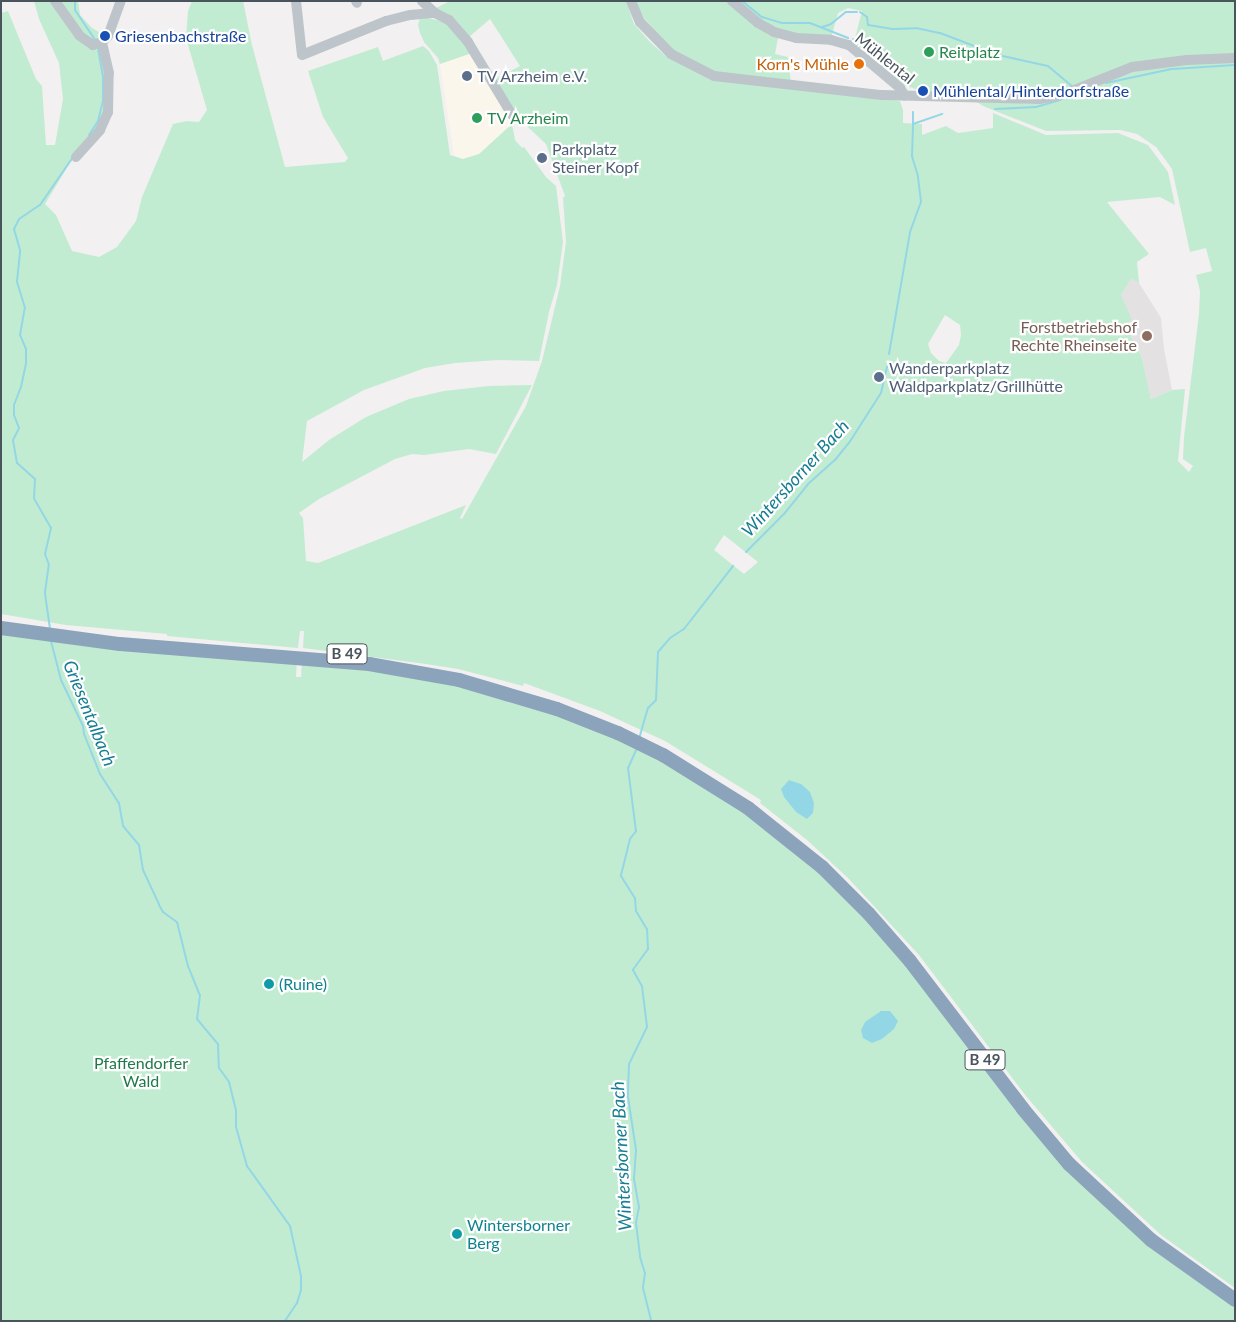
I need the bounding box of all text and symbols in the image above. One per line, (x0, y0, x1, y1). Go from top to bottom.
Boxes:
place label: Griesenbachstraße (115, 26, 246, 46)
street label: Mühlental (851, 28, 919, 88)
marker: Griesenbachstraße (99, 30, 111, 42)
place label: Reitplatz (939, 42, 1000, 62)
marker: Reitplatz (923, 46, 935, 58)
place label: Korn's Mühle (756, 54, 849, 74)
marker: Korn's Mühle (853, 58, 865, 70)
place label: TV Arzheim e.V. (477, 66, 588, 86)
marker: TV Arzheim e.V. (461, 70, 473, 82)
place label: Mühlental/Hinterdorfstraße (933, 81, 1129, 101)
marker: Mühlental/Hinterdorfstraße (917, 85, 929, 97)
place label: TV Arzheim (487, 108, 570, 128)
marker: TV Arzheim (471, 112, 483, 124)
place label: Parkplatz Steiner Kopf (552, 139, 639, 177)
marker: Parkplatz Steiner Kopf (536, 152, 548, 164)
place label: Forstbetriebshof Rechte Rheinseite (1011, 317, 1137, 355)
marker: Forstbetriebshof Rechte Rheinseite (1141, 330, 1153, 342)
place label: Wanderparkplatz Waldparkplatz/Grillhütte (889, 358, 1063, 396)
marker: Wanderparkplatz Waldparkplatz/Grillhütte (873, 371, 885, 383)
water label: Wintersborner Bach (737, 415, 853, 541)
road number: B 49 (326, 642, 368, 666)
water label: Griesentalbach (59, 657, 121, 769)
place label: (Ruine) (279, 974, 327, 994)
marker: (Ruine) (263, 978, 275, 990)
road number: B 49 (964, 1048, 1006, 1072)
park label: Pfaffendorfer Wald (94, 1053, 188, 1091)
water label: Wintersborner Bach (606, 1081, 636, 1231)
place label: Wintersborner Berg (467, 1215, 570, 1253)
marker: Wintersborner Berg (451, 1228, 463, 1240)

